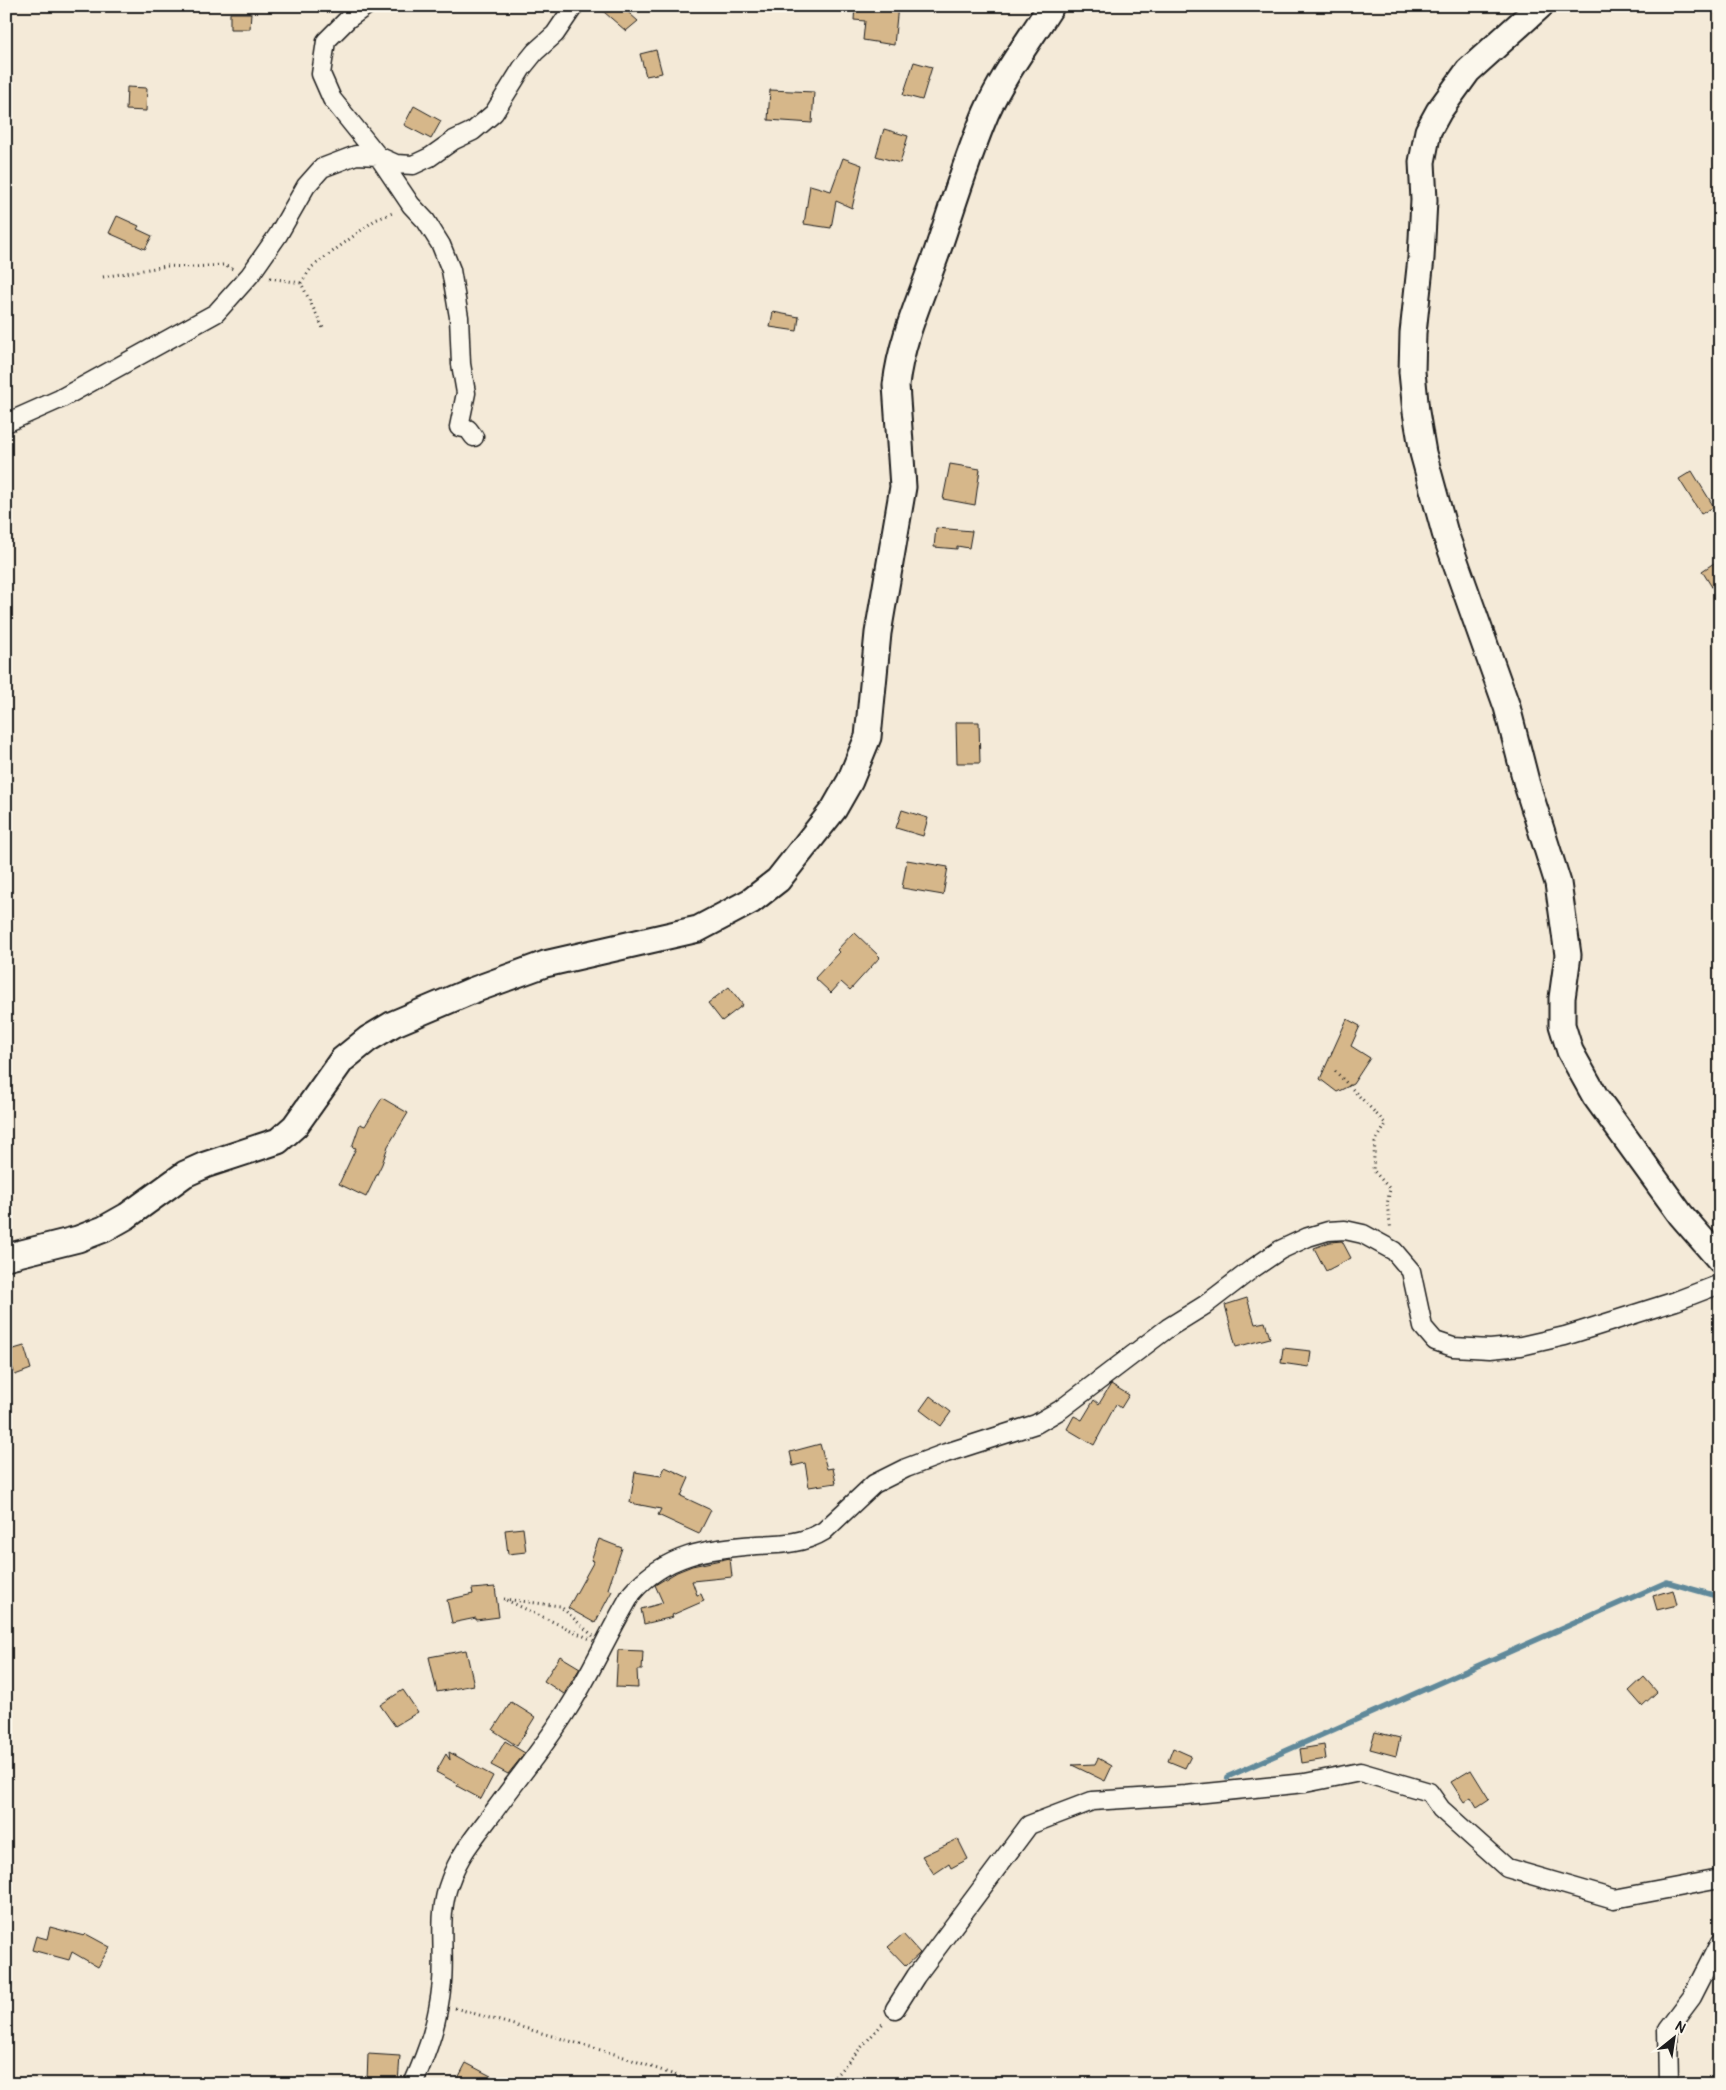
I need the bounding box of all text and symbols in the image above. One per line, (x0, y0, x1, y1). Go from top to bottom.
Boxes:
north arrow (1648, 2012, 1698, 2062)
text: N (1672, 2017, 1689, 2037)

